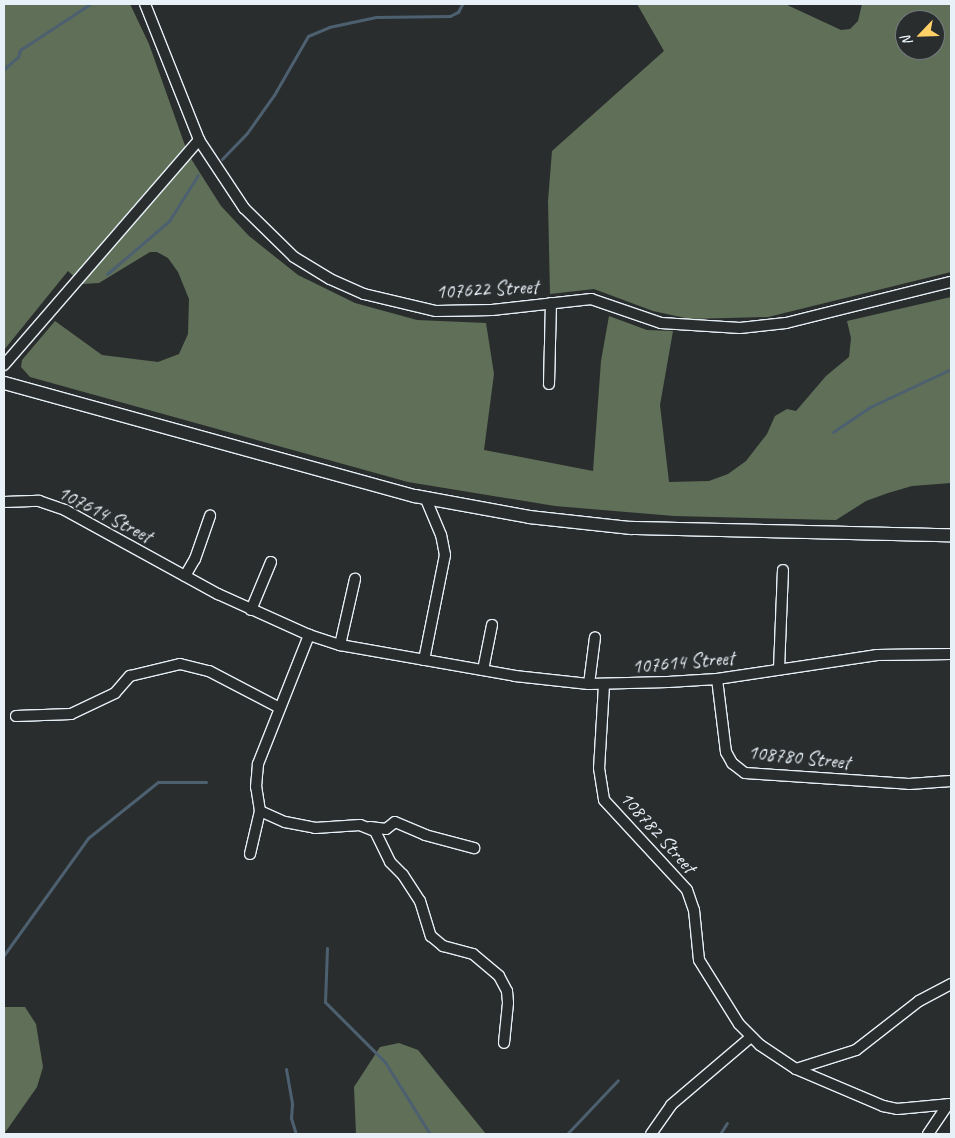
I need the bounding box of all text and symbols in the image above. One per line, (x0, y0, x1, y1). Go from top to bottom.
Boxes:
north arrow (895, 10, 945, 60)
text: N (897, 33, 916, 48)
street label: 107622 Street (435, 274, 539, 304)
street label: 107614 Street (54, 480, 156, 548)
street label: 107614 Street (631, 646, 735, 678)
street label: 108780 Street (747, 740, 851, 774)
street label: 108782 Street (615, 786, 701, 878)

